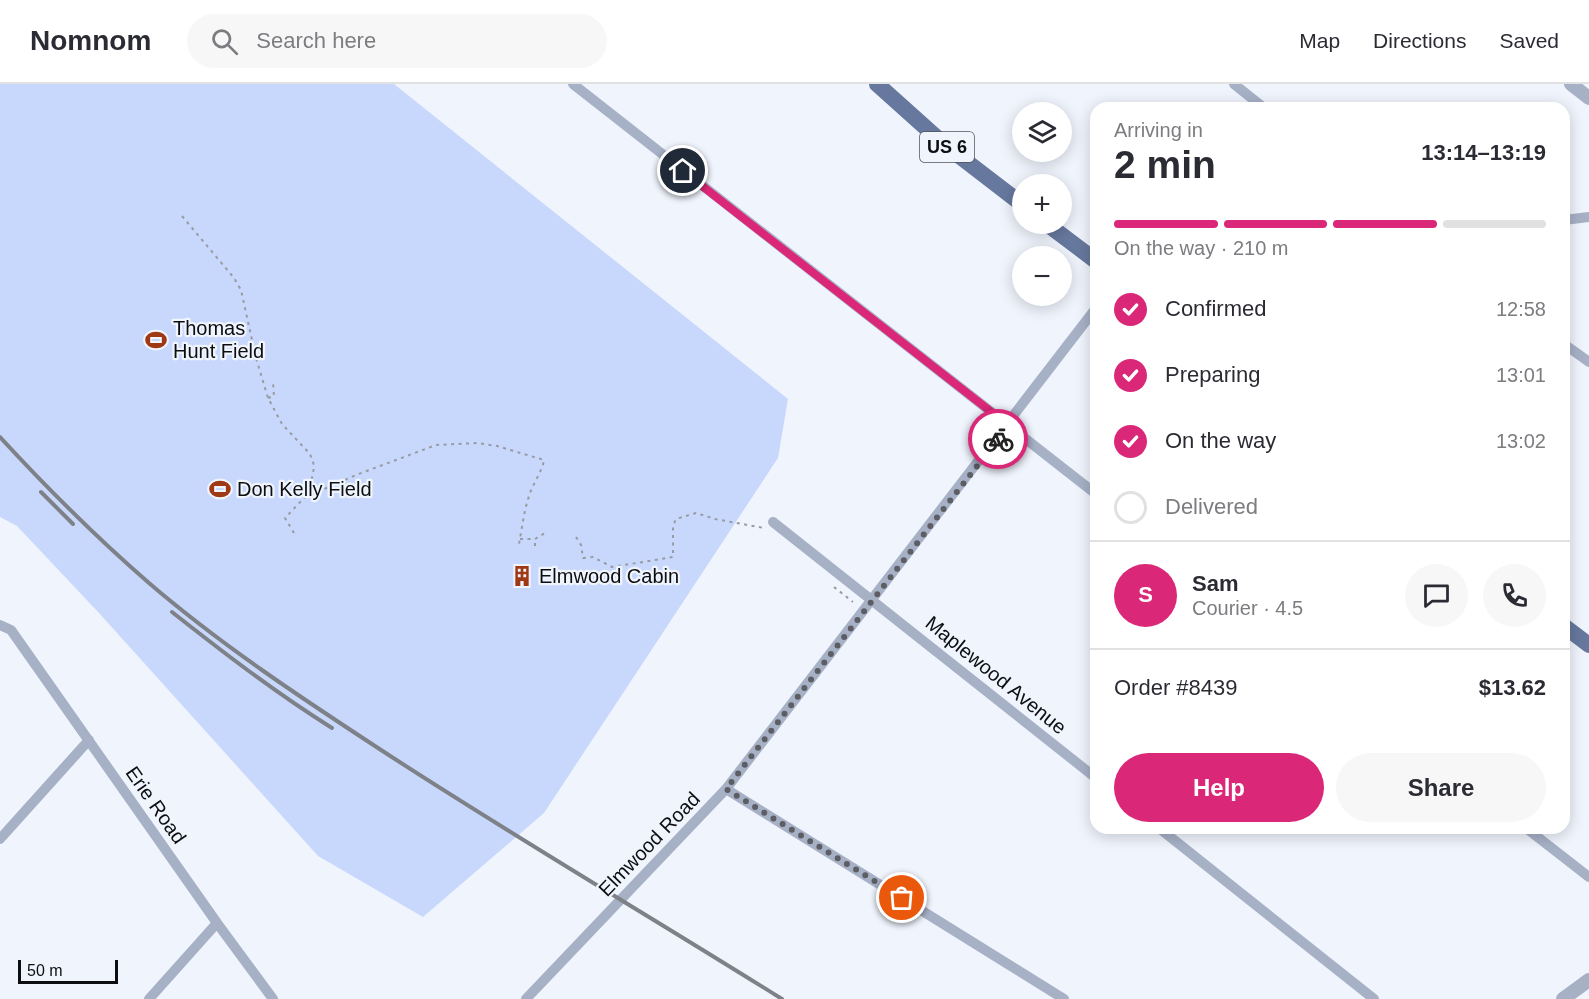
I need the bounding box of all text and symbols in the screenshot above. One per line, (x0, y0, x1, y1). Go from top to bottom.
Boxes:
search box (187, 14, 607, 68)
text: Nomnom (30, 25, 151, 56)
icon: search (208, 25, 241, 58)
text: Search here (256, 28, 376, 53)
text: Map (1299, 29, 1340, 52)
text: Directions (1373, 29, 1466, 52)
text: Saved (1499, 29, 1559, 52)
map controls (1012, 102, 1072, 306)
button: layers (1012, 102, 1072, 162)
text: Arriving in (1114, 119, 1203, 141)
road number: US 6 (920, 132, 974, 162)
text: 13:14–13:19 (1421, 140, 1546, 165)
text: 2 min (1114, 143, 1216, 186)
pin (657, 145, 708, 196)
icon: home (666, 154, 699, 187)
button: + (1012, 174, 1072, 234)
text: On the way · 210 m (1114, 237, 1289, 259)
button: − (1012, 246, 1072, 306)
icon: check (1114, 293, 1147, 326)
text: Confirmed (1165, 296, 1266, 321)
text: 12:58 (1496, 298, 1546, 320)
place label: Thomas Hunt Field (173, 317, 264, 362)
sports icon: Thomas Hunt Field (144, 328, 168, 352)
icon: check (1114, 359, 1147, 392)
text: Preparing (1165, 362, 1260, 387)
text: 13:01 (1496, 364, 1546, 386)
courier (968, 409, 1028, 469)
icon: bike (982, 423, 1015, 456)
icon: check (1114, 425, 1147, 458)
text: On the way (1165, 428, 1276, 453)
text: 13:02 (1496, 430, 1546, 452)
sports icon: Don Kelly Field (208, 477, 232, 501)
place label: Don Kelly Field (237, 478, 372, 500)
text: Delivered (1165, 494, 1258, 519)
building icon: Elmwood Cabin (510, 564, 534, 588)
button: chat (1405, 564, 1468, 627)
button: phone (1483, 564, 1546, 627)
place label: Elmwood Cabin (539, 565, 679, 587)
text: Sam (1192, 571, 1238, 596)
text: S (1138, 582, 1153, 607)
text: Courier · 4.5 (1192, 597, 1303, 619)
street label: Maplewood Avenue (921, 612, 1071, 738)
text: Order #8439 (1114, 675, 1238, 700)
text: $13.62 (1479, 675, 1546, 700)
button: Help (1114, 753, 1324, 822)
button: Share (1336, 753, 1546, 822)
street label: Erie Road (121, 762, 191, 848)
street label: Elmwood Road (594, 788, 704, 900)
pin (876, 872, 927, 923)
icon: bag (885, 881, 918, 914)
scale bar (18, 957, 118, 984)
text: 50 m (27, 962, 63, 979)

